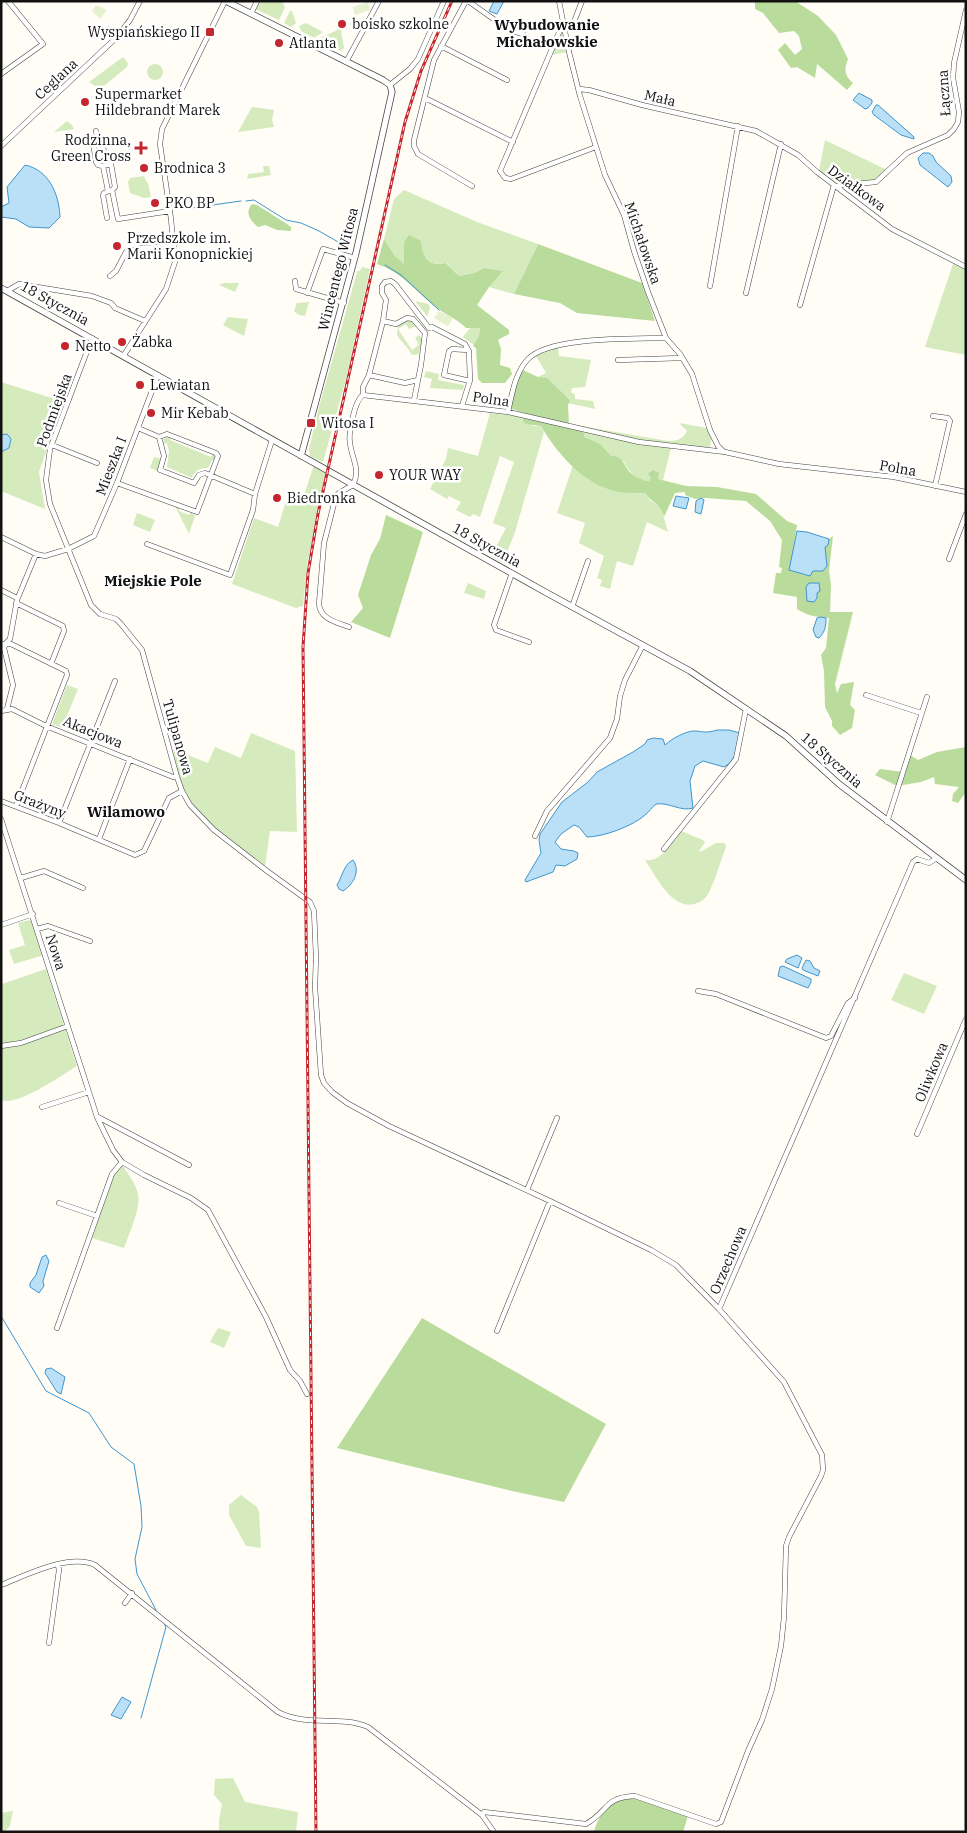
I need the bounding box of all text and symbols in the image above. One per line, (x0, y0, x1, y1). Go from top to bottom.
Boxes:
place label: boisko szkolne (352, 15, 449, 33)
district label: Wybudowanie Michałowskie (494, 15, 600, 51)
marker: boisko szkolne (336, 18, 348, 30)
place label: Wyspiańskiego II (87, 23, 200, 41)
marker: Wyspiańskiego II (204, 26, 216, 38)
place label: Atlanta (289, 34, 337, 52)
marker: Atlanta (273, 37, 285, 49)
street label: Ceglana (31, 54, 82, 103)
street label: Łączna (933, 69, 955, 117)
place label: Supermarket Hildebrandt Marek (95, 85, 221, 119)
street label: Mała (642, 86, 678, 110)
marker: Supermarket Hildebrandt Marek (79, 96, 91, 108)
place label: Rodzinna, Green Cross (51, 131, 131, 165)
marker: Rodzinna, Green Cross (135, 142, 147, 154)
place label: Brodnica 3 (154, 159, 226, 177)
street label: Działkowa (824, 161, 890, 215)
marker: Brodnica 3 (138, 162, 150, 174)
place label: PKO BP (165, 194, 215, 212)
marker: PKO BP (149, 197, 161, 209)
street label: Michałowska (621, 199, 666, 287)
street label: Wincentego Witosa (314, 205, 362, 333)
place label: Przedszkole im. Marii Konopnickiej (127, 229, 253, 263)
marker: Przedszkole im. Marii Konopnickiej (111, 240, 123, 252)
street label: 18 Stycznia (17, 277, 93, 329)
place label: Żabka (132, 333, 173, 351)
marker: Żabka (116, 336, 128, 348)
place label: Netto (75, 337, 111, 355)
marker: Netto (59, 340, 71, 352)
street label: Podmiejska (32, 370, 76, 449)
place label: Lewiatan (150, 376, 210, 394)
marker: Lewiatan (134, 379, 146, 391)
street label: Polna (471, 388, 511, 411)
place label: Mir Kebab (161, 404, 229, 422)
marker: Mir Kebab (145, 407, 157, 419)
place label: Witosa I (321, 414, 374, 432)
marker: Witosa I (305, 417, 317, 429)
street label: Mieszka I (92, 434, 131, 498)
street label: Polna (878, 456, 918, 480)
place label: YOUR WAY (389, 466, 461, 484)
marker: YOUR WAY (373, 469, 385, 481)
place label: Biedronka (287, 489, 356, 507)
marker: Biedronka (271, 492, 283, 504)
street label: 18 Stycznia (449, 519, 525, 571)
district label: Miejskie Pole (104, 571, 202, 590)
street label: Tulipanowa (159, 697, 197, 777)
street label: Akacjowa (60, 712, 126, 752)
street label: 18 Stycznia (797, 728, 867, 792)
street label: Grażyny (11, 786, 69, 822)
district label: Wilamowo (87, 802, 165, 821)
street label: Nowa (42, 932, 70, 973)
street label: Oliwkowa (910, 1039, 952, 1105)
street label: Orzechowa (705, 1223, 751, 1297)

